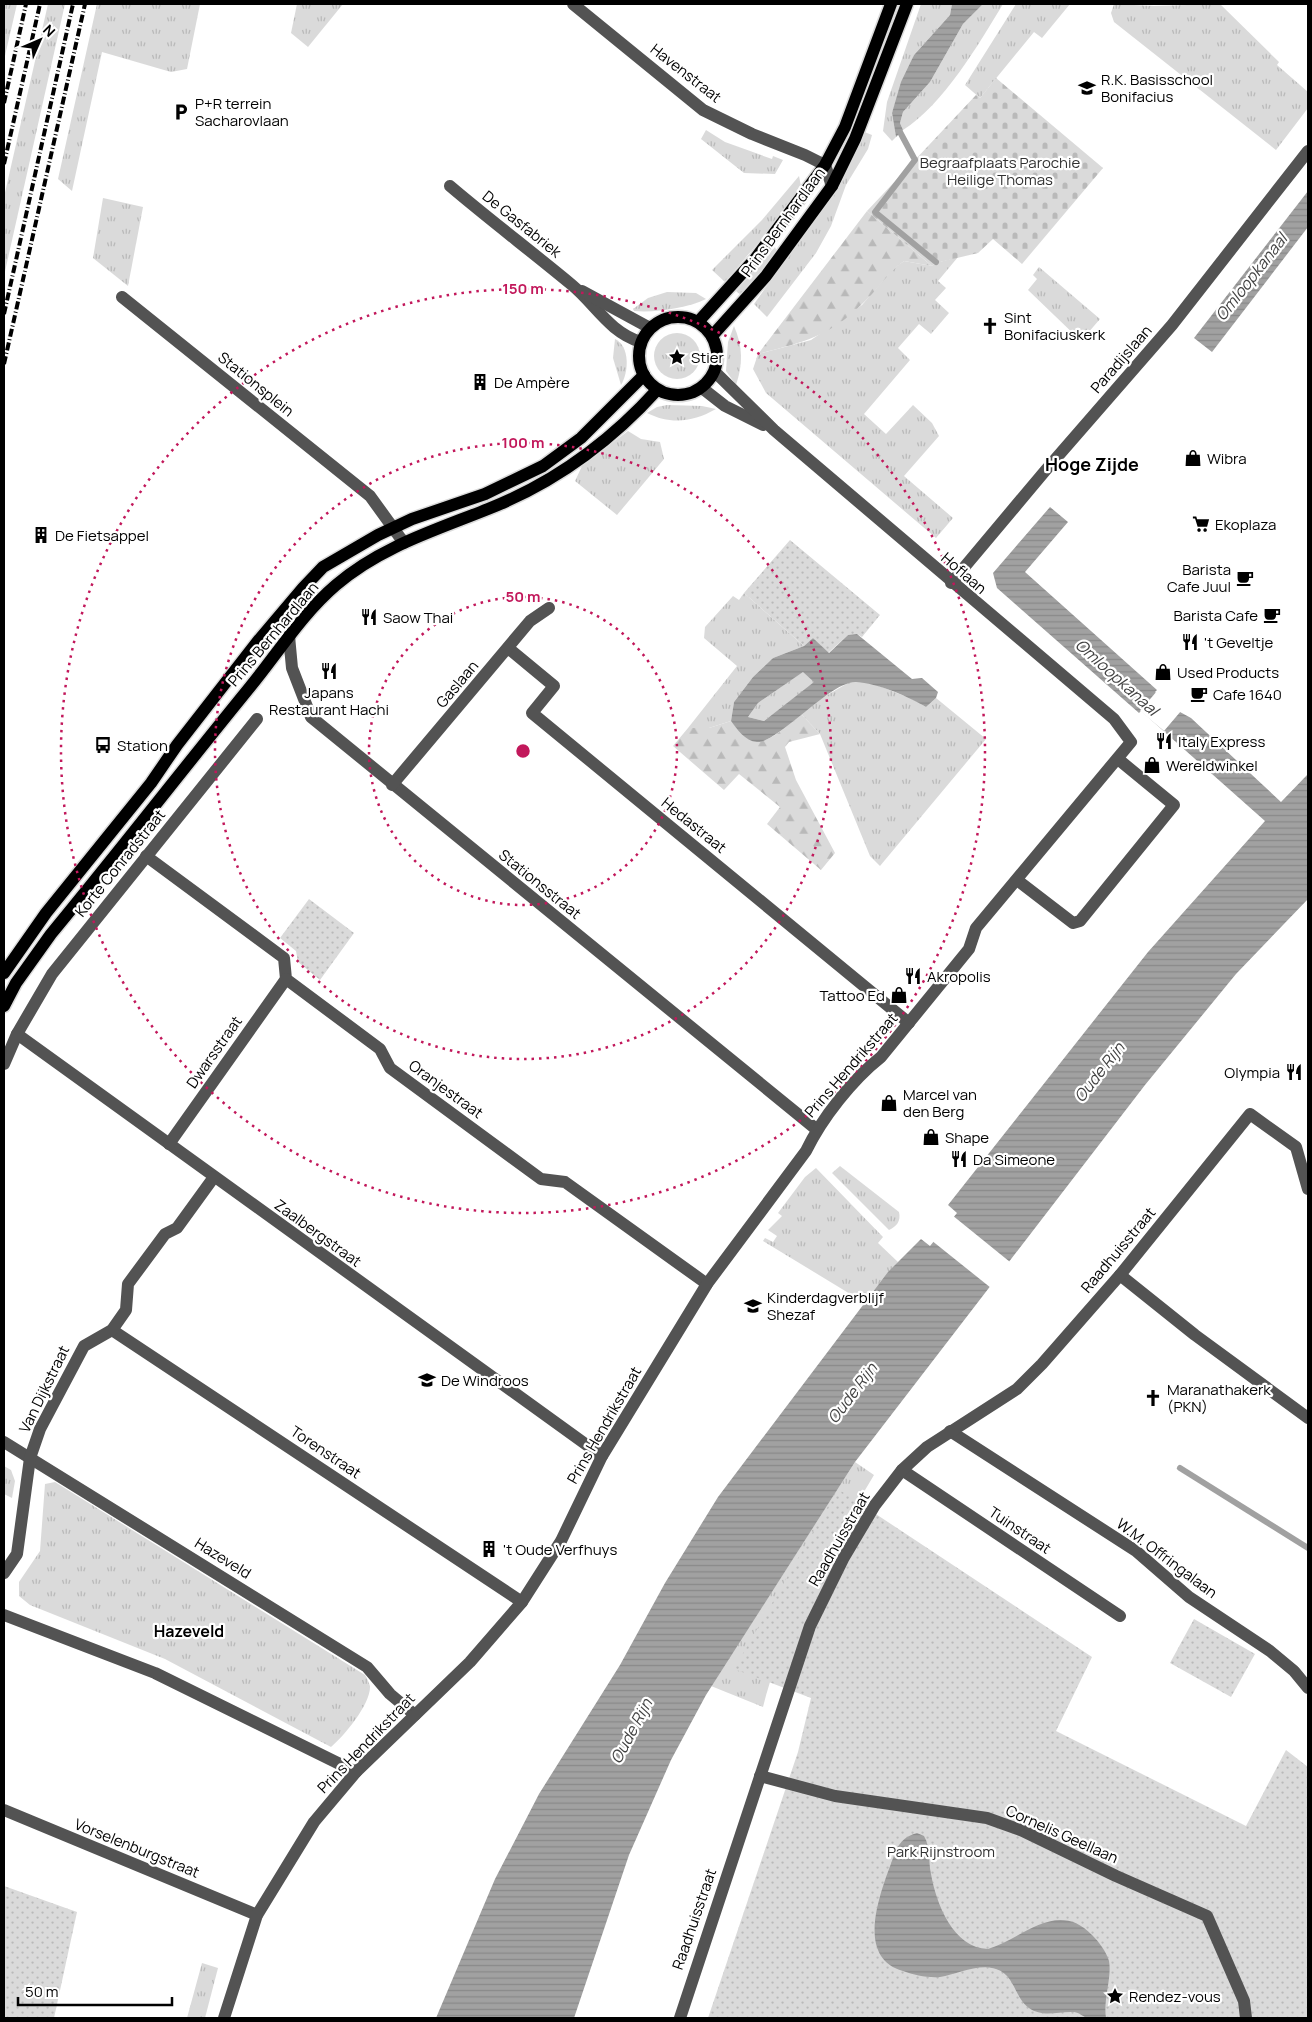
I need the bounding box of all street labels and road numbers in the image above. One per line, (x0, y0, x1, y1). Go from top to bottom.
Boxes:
street label: Havenstraat (646, 39, 726, 107)
street label: Prins Bernhardlaan (736, 163, 830, 281)
street label: De Gasfabriek (478, 186, 566, 263)
street label: Paradijslaan (1086, 321, 1156, 397)
street label: Stationsplein (214, 347, 299, 421)
street label: Hoflaan (937, 547, 991, 599)
street label: Prins Bernhardlaan (223, 577, 323, 691)
street label: Gaslaan (431, 656, 483, 712)
street label: Hedastraat (657, 792, 731, 858)
street label: Korte Conradstraat (70, 805, 170, 921)
street label: Stationsstraat (494, 844, 586, 924)
street label: Prins Hendrikstraat (800, 1008, 902, 1122)
street label: Dwarsstraat (181, 1012, 247, 1092)
street label: Oranjestraat (404, 1055, 488, 1123)
street label: Zaalbergstraat (270, 1194, 366, 1272)
street label: Raadhuisstraat (1076, 1203, 1160, 1297)
street label: Van Dijkstraat (14, 1342, 74, 1436)
street label: Prins Hendrikstraat (562, 1363, 646, 1487)
street label: Torenstraat (287, 1421, 365, 1483)
street label: Raadhuisstraat (803, 1488, 875, 1590)
street label: Tuinstraat (985, 1501, 1055, 1559)
street label: W.M. Offringalaan (1112, 1513, 1222, 1603)
street label: Hazeveld (191, 1532, 255, 1584)
street label: Prins Hendrikstraat (313, 1688, 419, 1798)
street label: Cornelis Geellaan (1002, 1800, 1122, 1868)
street label: Vorselenburgstraat (71, 1813, 203, 1883)
street label: Raadhuisstraat (667, 1866, 721, 1972)

